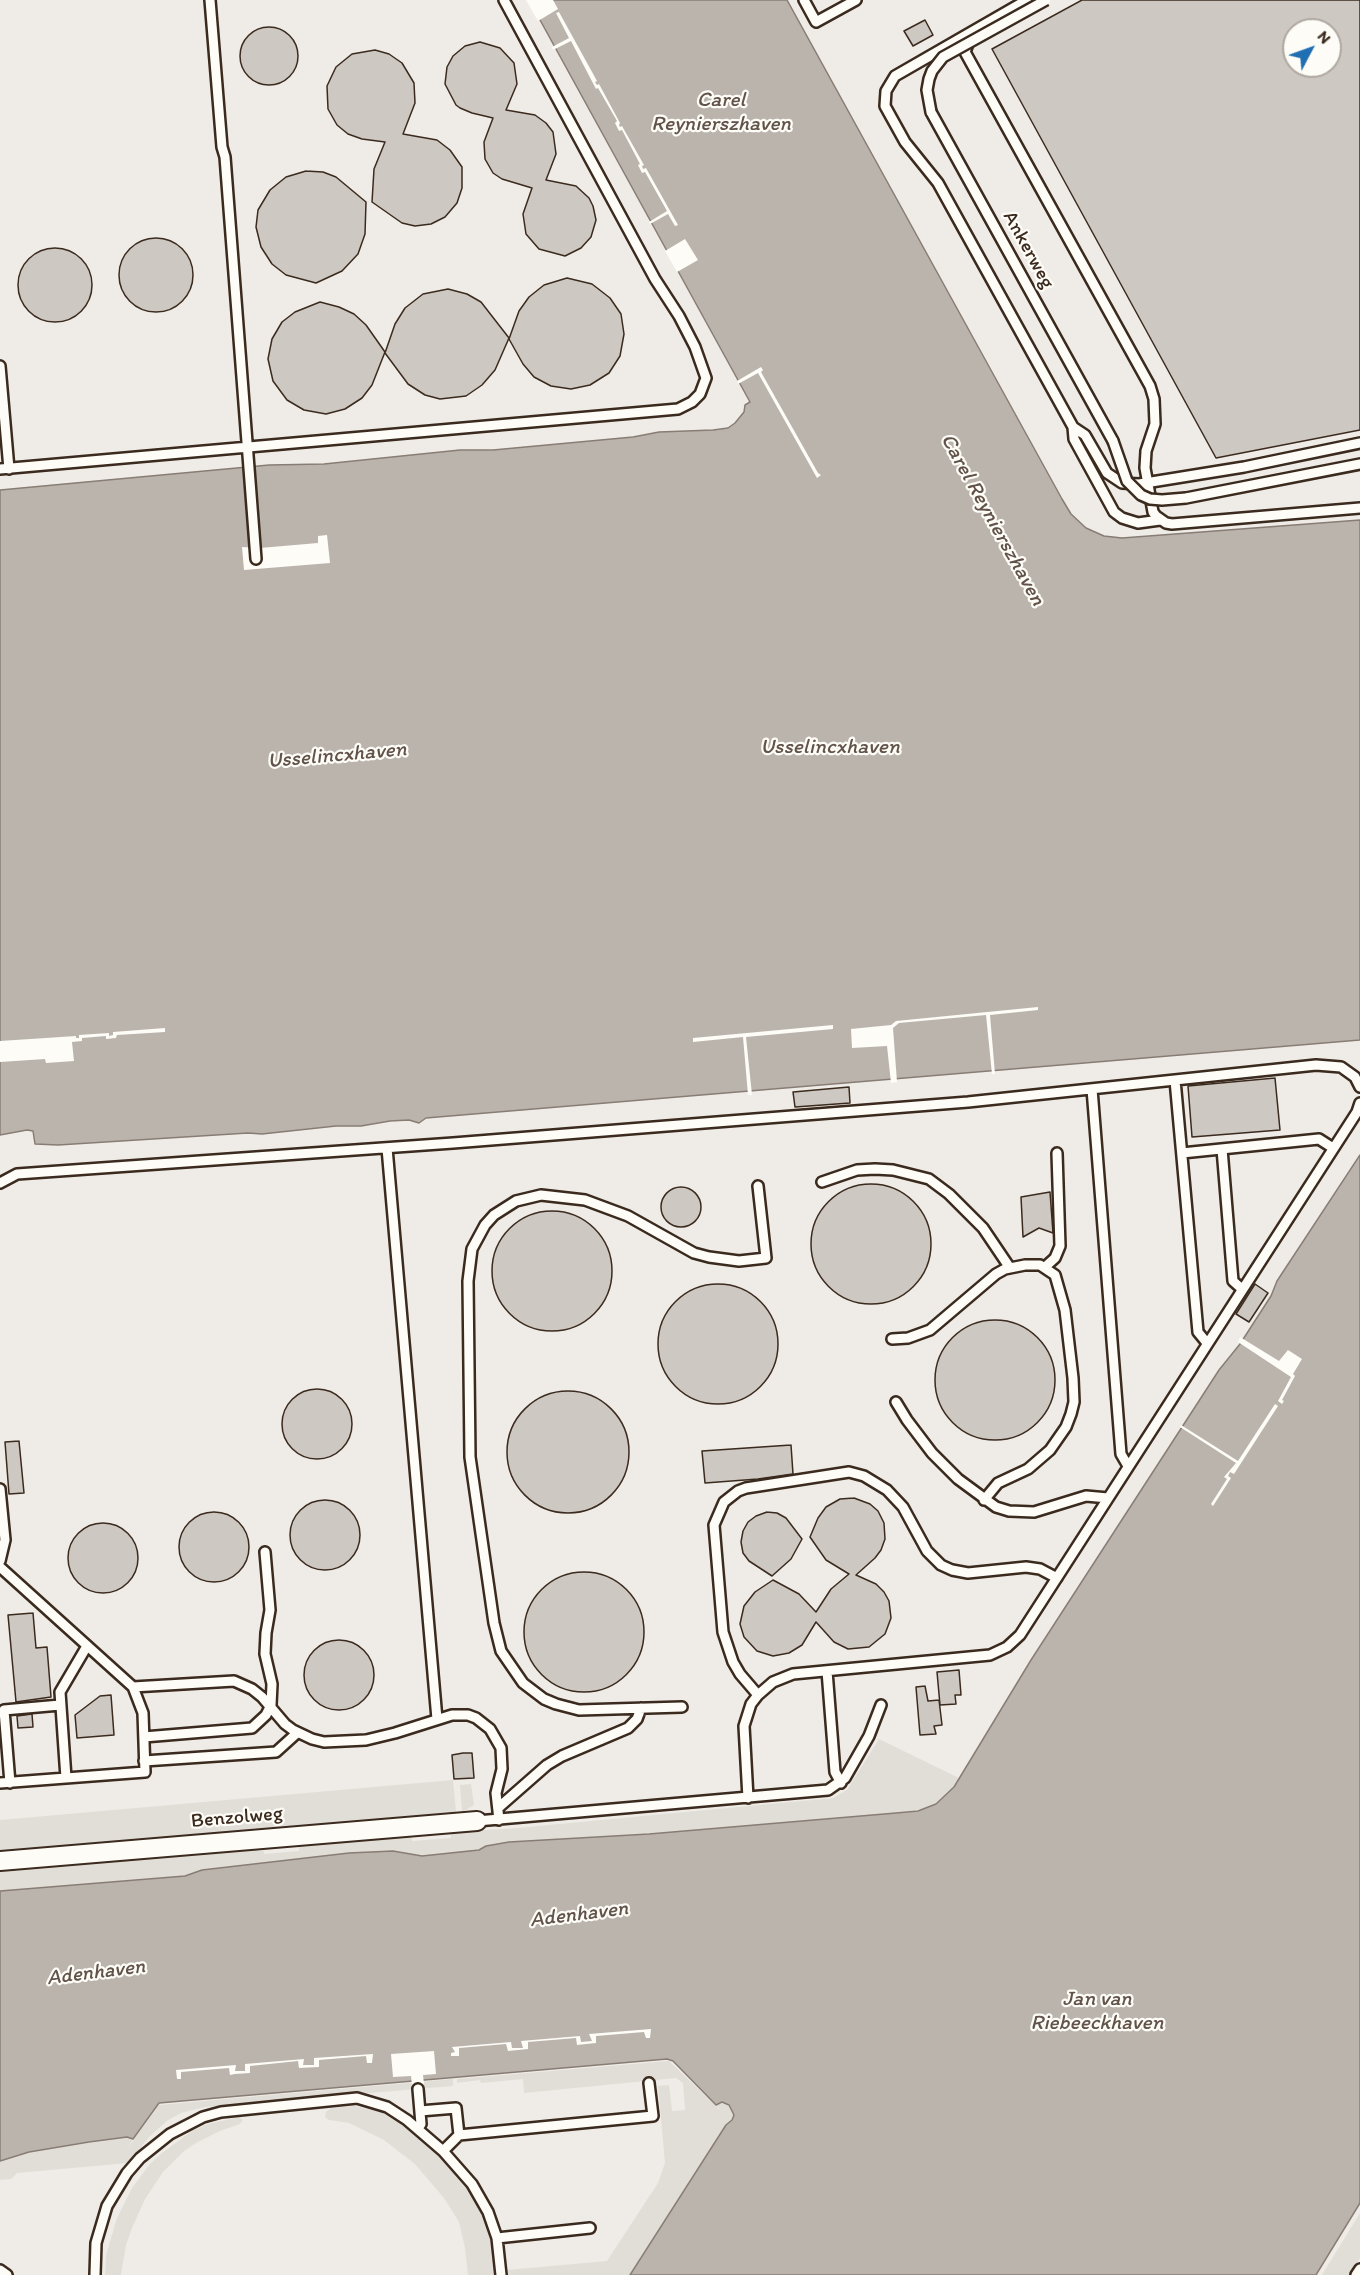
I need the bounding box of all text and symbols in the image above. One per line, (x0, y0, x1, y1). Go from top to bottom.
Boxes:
north arrow (1282, 18, 1342, 78)
text: N (1314, 27, 1335, 47)
water label: Carel Reynierszhaven (651, 88, 791, 138)
street label: Ankerweg (997, 207, 1059, 293)
water label: Carel Reynierszhaven (934, 430, 1050, 610)
water label: Usselincxhaven (760, 735, 900, 761)
water label: Usselincxhaven (266, 737, 408, 775)
street label: Benzolweg (190, 1802, 284, 1834)
water label: Adenhaven (528, 1896, 630, 1934)
water label: Adenhaven (45, 1954, 147, 1992)
water label: Jan van Riebeeckhaven (1031, 1987, 1163, 2037)

